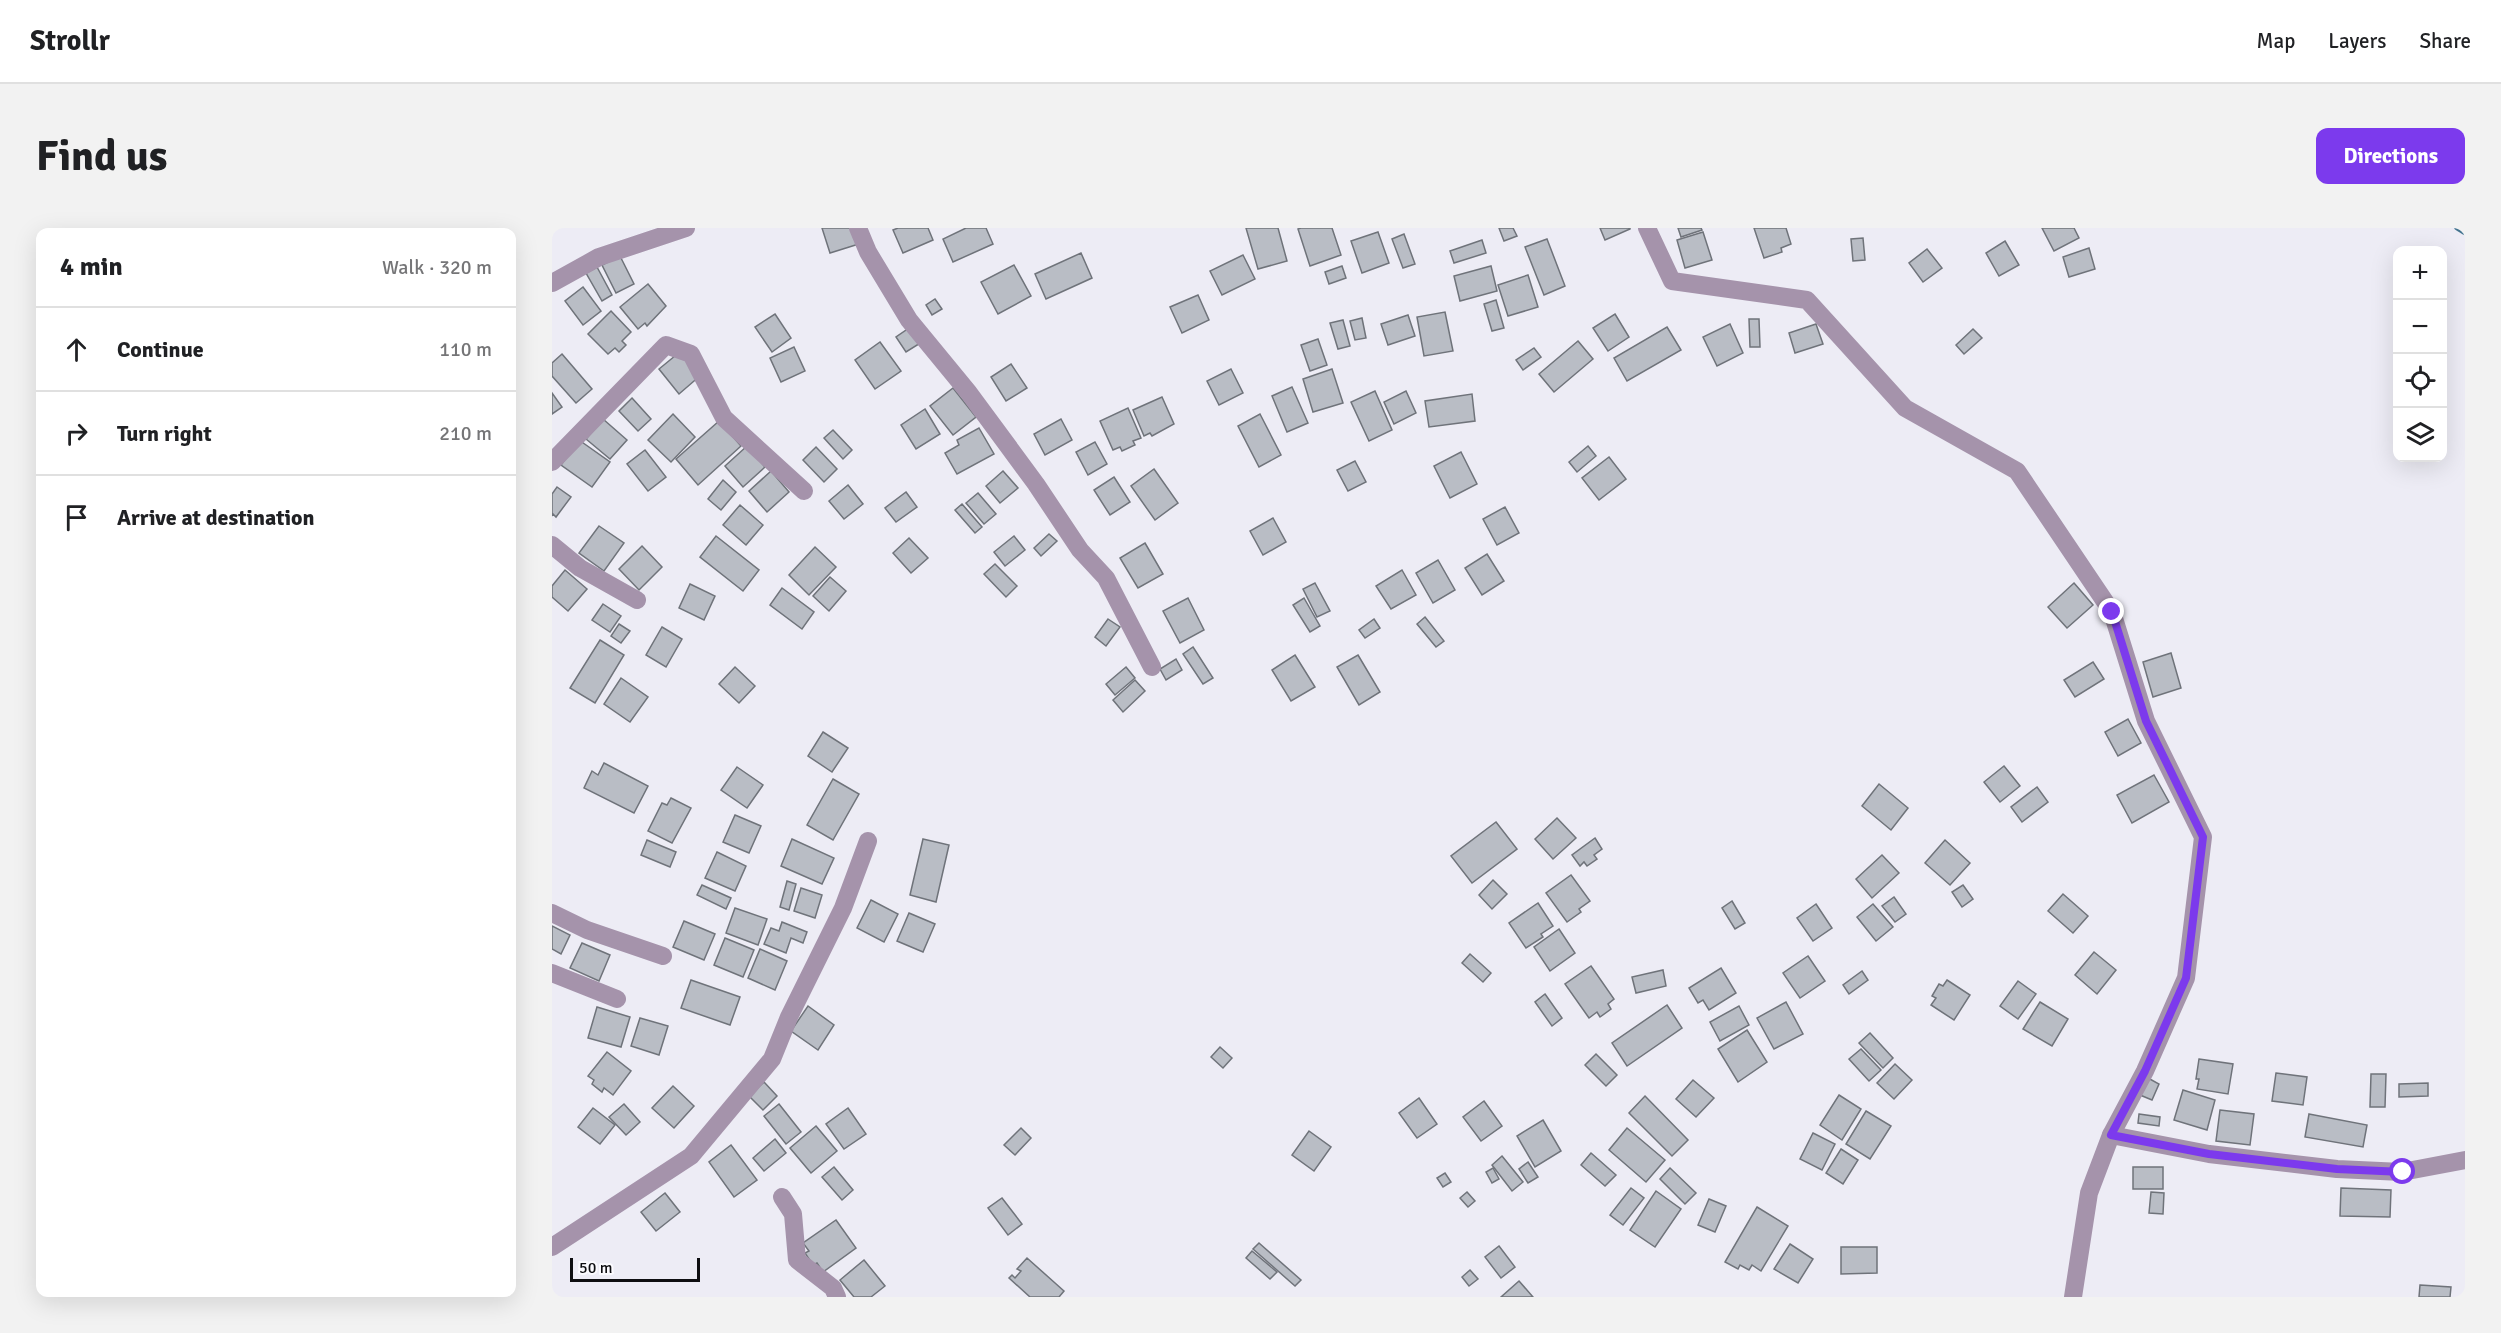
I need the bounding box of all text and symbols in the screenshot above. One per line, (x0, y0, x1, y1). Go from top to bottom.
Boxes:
text: Strollr (30, 24, 110, 58)
text: Map (2257, 28, 2295, 54)
text: Layers (2328, 28, 2386, 54)
text: Share (2419, 28, 2471, 54)
button: Directions (2316, 128, 2465, 184)
text: Find us (36, 131, 167, 182)
map controls (2393, 246, 2447, 462)
button: + (2393, 246, 2447, 300)
text: 4 min (60, 251, 123, 283)
text: Walk · 320 m (382, 255, 492, 280)
button: − (2393, 300, 2447, 354)
icon: ahead (60, 333, 93, 366)
text: Continue (117, 336, 204, 363)
text: 110 m (439, 337, 492, 362)
button: locate (2393, 354, 2447, 408)
button: layers (2393, 408, 2447, 462)
icon: right (60, 417, 93, 450)
text: Turn right (117, 420, 212, 447)
text: 210 m (439, 421, 492, 446)
icon: arrive (60, 501, 93, 534)
text: Arrive at destination (117, 504, 314, 531)
route end (2098, 598, 2124, 624)
route start (2389, 1158, 2415, 1184)
scale bar (570, 1255, 700, 1282)
text: 50 m (579, 1258, 613, 1278)

